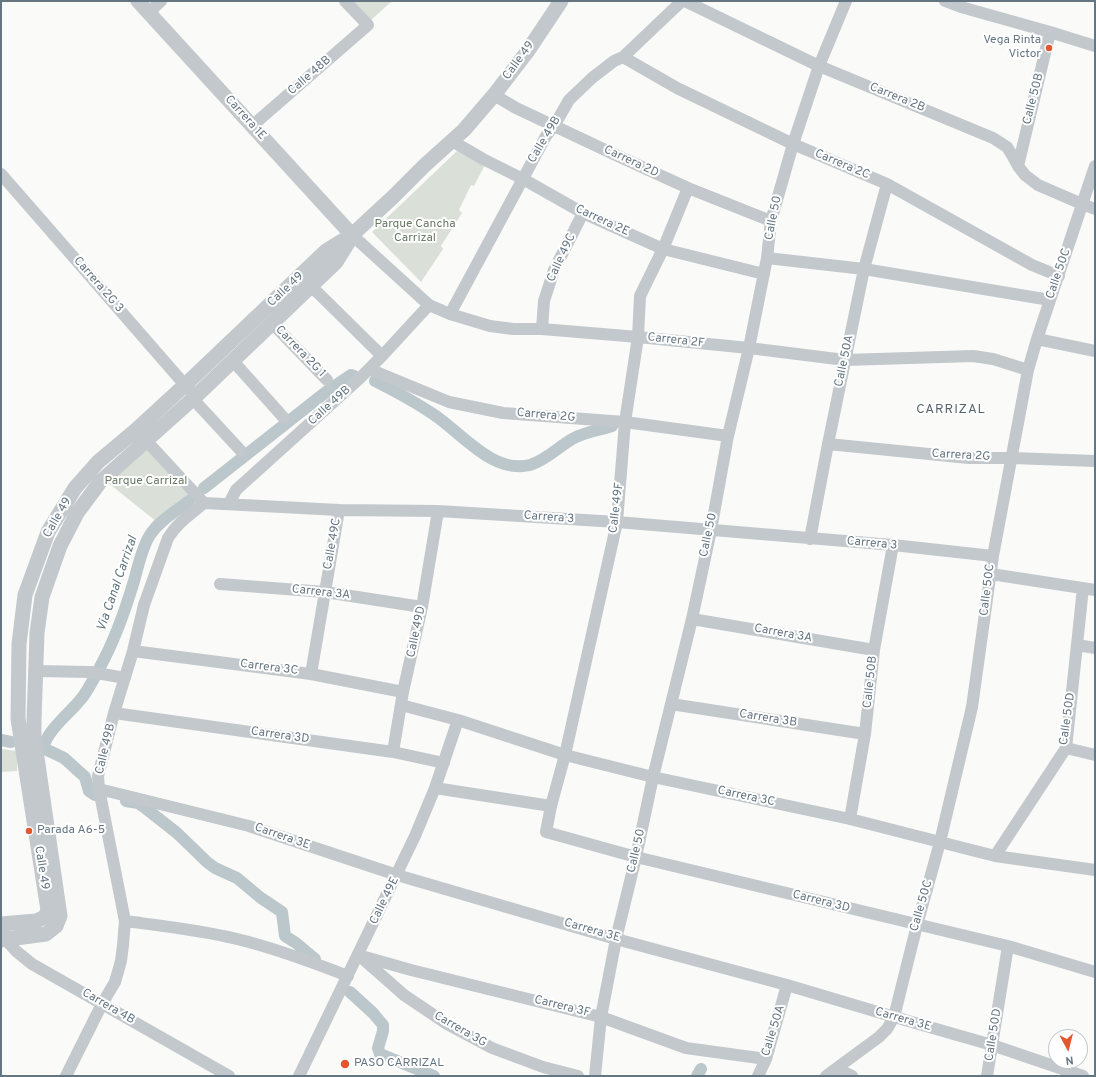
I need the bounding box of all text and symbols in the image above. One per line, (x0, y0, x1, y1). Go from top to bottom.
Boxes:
place label: Vega Rinta Victor (983, 34, 1041, 62)
street label: Calle 49 (500, 39, 538, 83)
marker: Vega Rinta Victor (1044, 43, 1054, 53)
street label: Calle 48B (286, 53, 334, 99)
street label: Calle 50B (1021, 72, 1047, 126)
street label: Carrera 2B (867, 80, 927, 116)
street label: Carrera 1E (221, 93, 269, 143)
street label: Calle 49B (525, 114, 565, 166)
street label: Carrera 2D (601, 143, 661, 181)
street label: Carrera 2C (812, 147, 872, 183)
street label: Calle 50 (763, 195, 785, 241)
street label: Carrera 2E (573, 202, 631, 240)
park label: Parque Cancha Carrizal (374, 218, 456, 246)
street label: Calle 49C (545, 231, 579, 285)
street label: Calle 50C (1044, 247, 1074, 301)
street label: Carrera 2G 3 (70, 254, 126, 316)
street label: Calle 49 (265, 270, 307, 310)
street label: Carrera 2G 1 (272, 323, 328, 381)
street label: Carrera 2F (647, 331, 705, 351)
street label: Calle 50A (832, 334, 858, 388)
street label: Calle 49B (306, 383, 354, 429)
district label: CARRIZAL (916, 402, 986, 418)
street label: Carrera 2G (516, 406, 576, 426)
street label: Carrera 2G (931, 447, 991, 465)
park label: Parque Carrizal (105, 475, 187, 489)
street label: Calle 49F (607, 482, 627, 534)
street label: Calle 49 (41, 495, 75, 541)
street label: Carrera 3 (523, 509, 575, 527)
street label: Calle 50 (697, 512, 721, 558)
street label: Calle 49C (321, 517, 345, 571)
water label: Via Canal Carrizal (94, 534, 142, 634)
street label: Carrera 3 (846, 535, 898, 553)
street label: Calle 50C (978, 563, 998, 617)
street label: Carrera 3A (291, 583, 351, 603)
street label: Calle 49D (405, 605, 429, 659)
street label: Carrera 3A (753, 622, 813, 646)
street label: Calle 50B (861, 655, 881, 709)
street label: Carrera 3C (239, 657, 299, 679)
street label: Calle 50D (1057, 692, 1079, 746)
street label: Carrera 3B (738, 707, 798, 731)
street label: Calle 49B (93, 722, 119, 776)
street label: Carrera 3D (250, 725, 310, 747)
street label: Carrera 3C (716, 784, 776, 810)
street label: Carrera 3E (252, 821, 312, 853)
place label: Parada A6-5 (37, 824, 105, 838)
marker: Parada A6-5 (24, 826, 34, 836)
street label: Calle 50 (625, 828, 649, 874)
street label: Calle 49 (30, 845, 52, 891)
street label: Calle 49E (367, 875, 403, 927)
street label: Calle 50C (908, 879, 936, 933)
street label: Carrera 3D (791, 888, 851, 916)
street label: Carrera 3E (562, 916, 622, 946)
street label: Carrera 4B (79, 986, 137, 1028)
street label: Carrera 3F (532, 993, 592, 1021)
street label: Calle 50A (759, 1004, 789, 1058)
street label: Carrera 3E (873, 1005, 933, 1035)
street label: Calle 50D (983, 1008, 1005, 1062)
street label: Carrera 3G (431, 1009, 489, 1051)
north arrow (1048, 1029, 1088, 1069)
text: N (1065, 1052, 1074, 1067)
place label: PASO CARRIZAL (354, 1057, 444, 1071)
marker: PASO CARRIZAL (339, 1058, 351, 1070)

